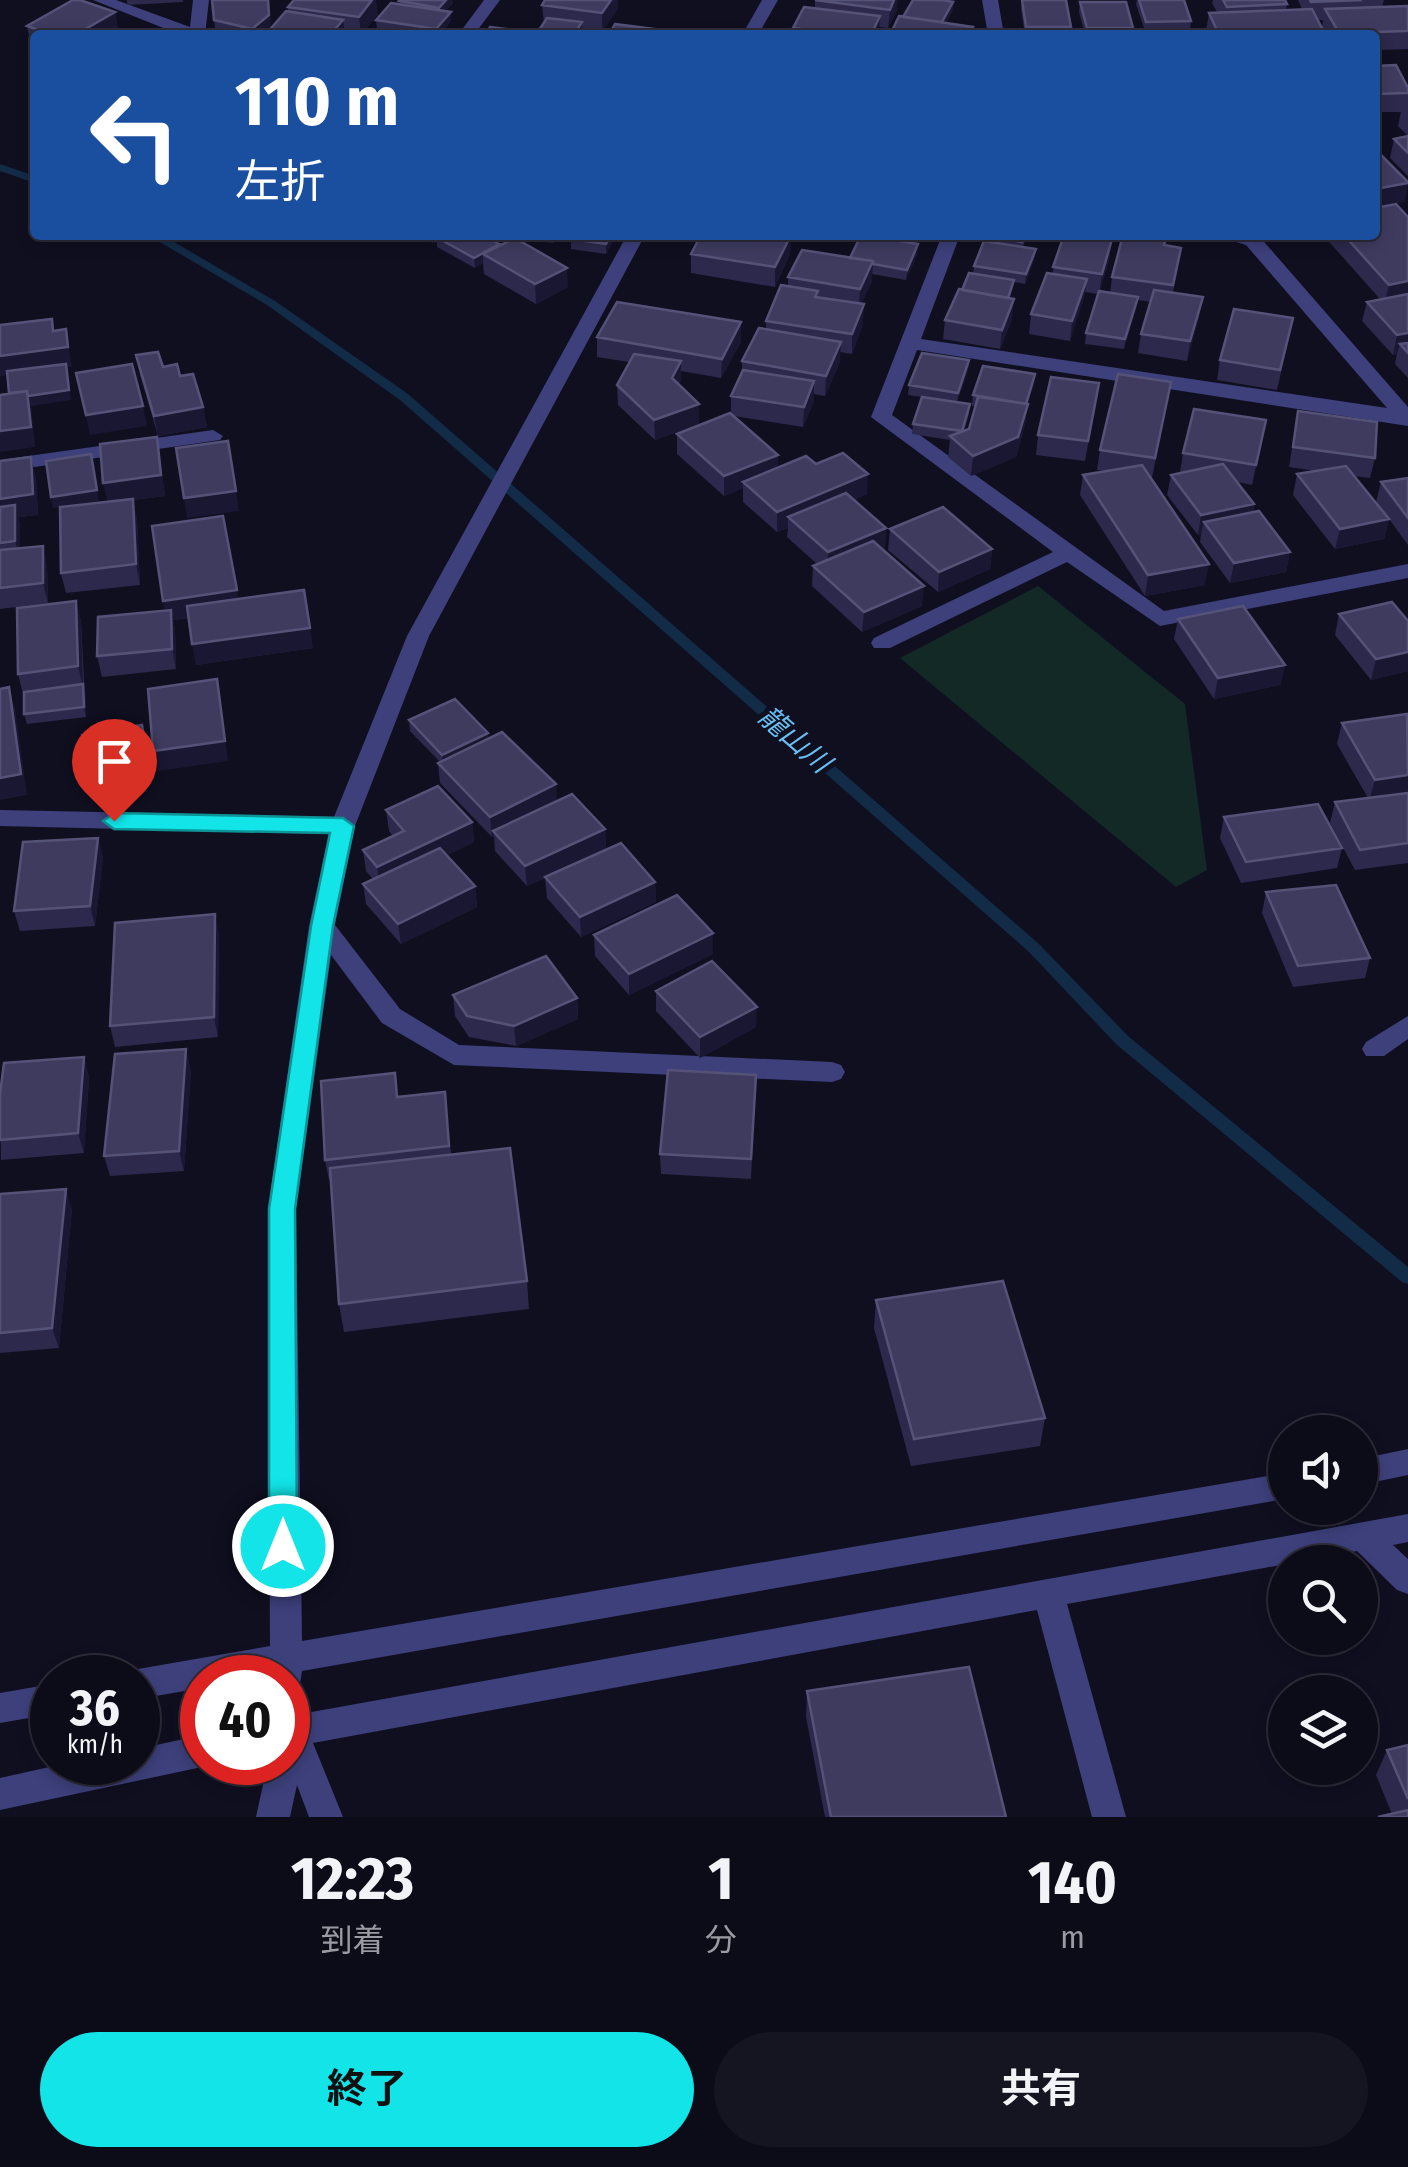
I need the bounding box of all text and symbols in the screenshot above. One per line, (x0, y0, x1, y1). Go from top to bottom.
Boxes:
text: 110 m (235, 60, 399, 144)
icon: left (70, 70, 200, 200)
text: 左折 (235, 155, 325, 209)
water label: 龍山川 (752, 699, 839, 781)
pin (72, 719, 157, 822)
icon: arrive (87, 734, 142, 789)
map controls (1268, 1415, 1378, 1785)
button: sound (1268, 1415, 1378, 1525)
position arrow (231, 1494, 335, 1598)
button: search (1268, 1545, 1378, 1655)
speed limit sign: 40 (180, 1655, 310, 1785)
button: layers (1268, 1675, 1378, 1785)
text: 36 (70, 1678, 120, 1738)
text: km/h (67, 1730, 123, 1760)
text: 12:23 (291, 1843, 414, 1915)
text: 1 (708, 1843, 734, 1915)
text: 140 (1028, 1847, 1117, 1919)
text: m (1060, 1918, 1085, 1956)
text: 到着 (321, 1921, 385, 1959)
text: 分 (705, 1921, 737, 1959)
button: 終了 (40, 2032, 694, 2147)
button: 共有 (714, 2032, 1368, 2147)

